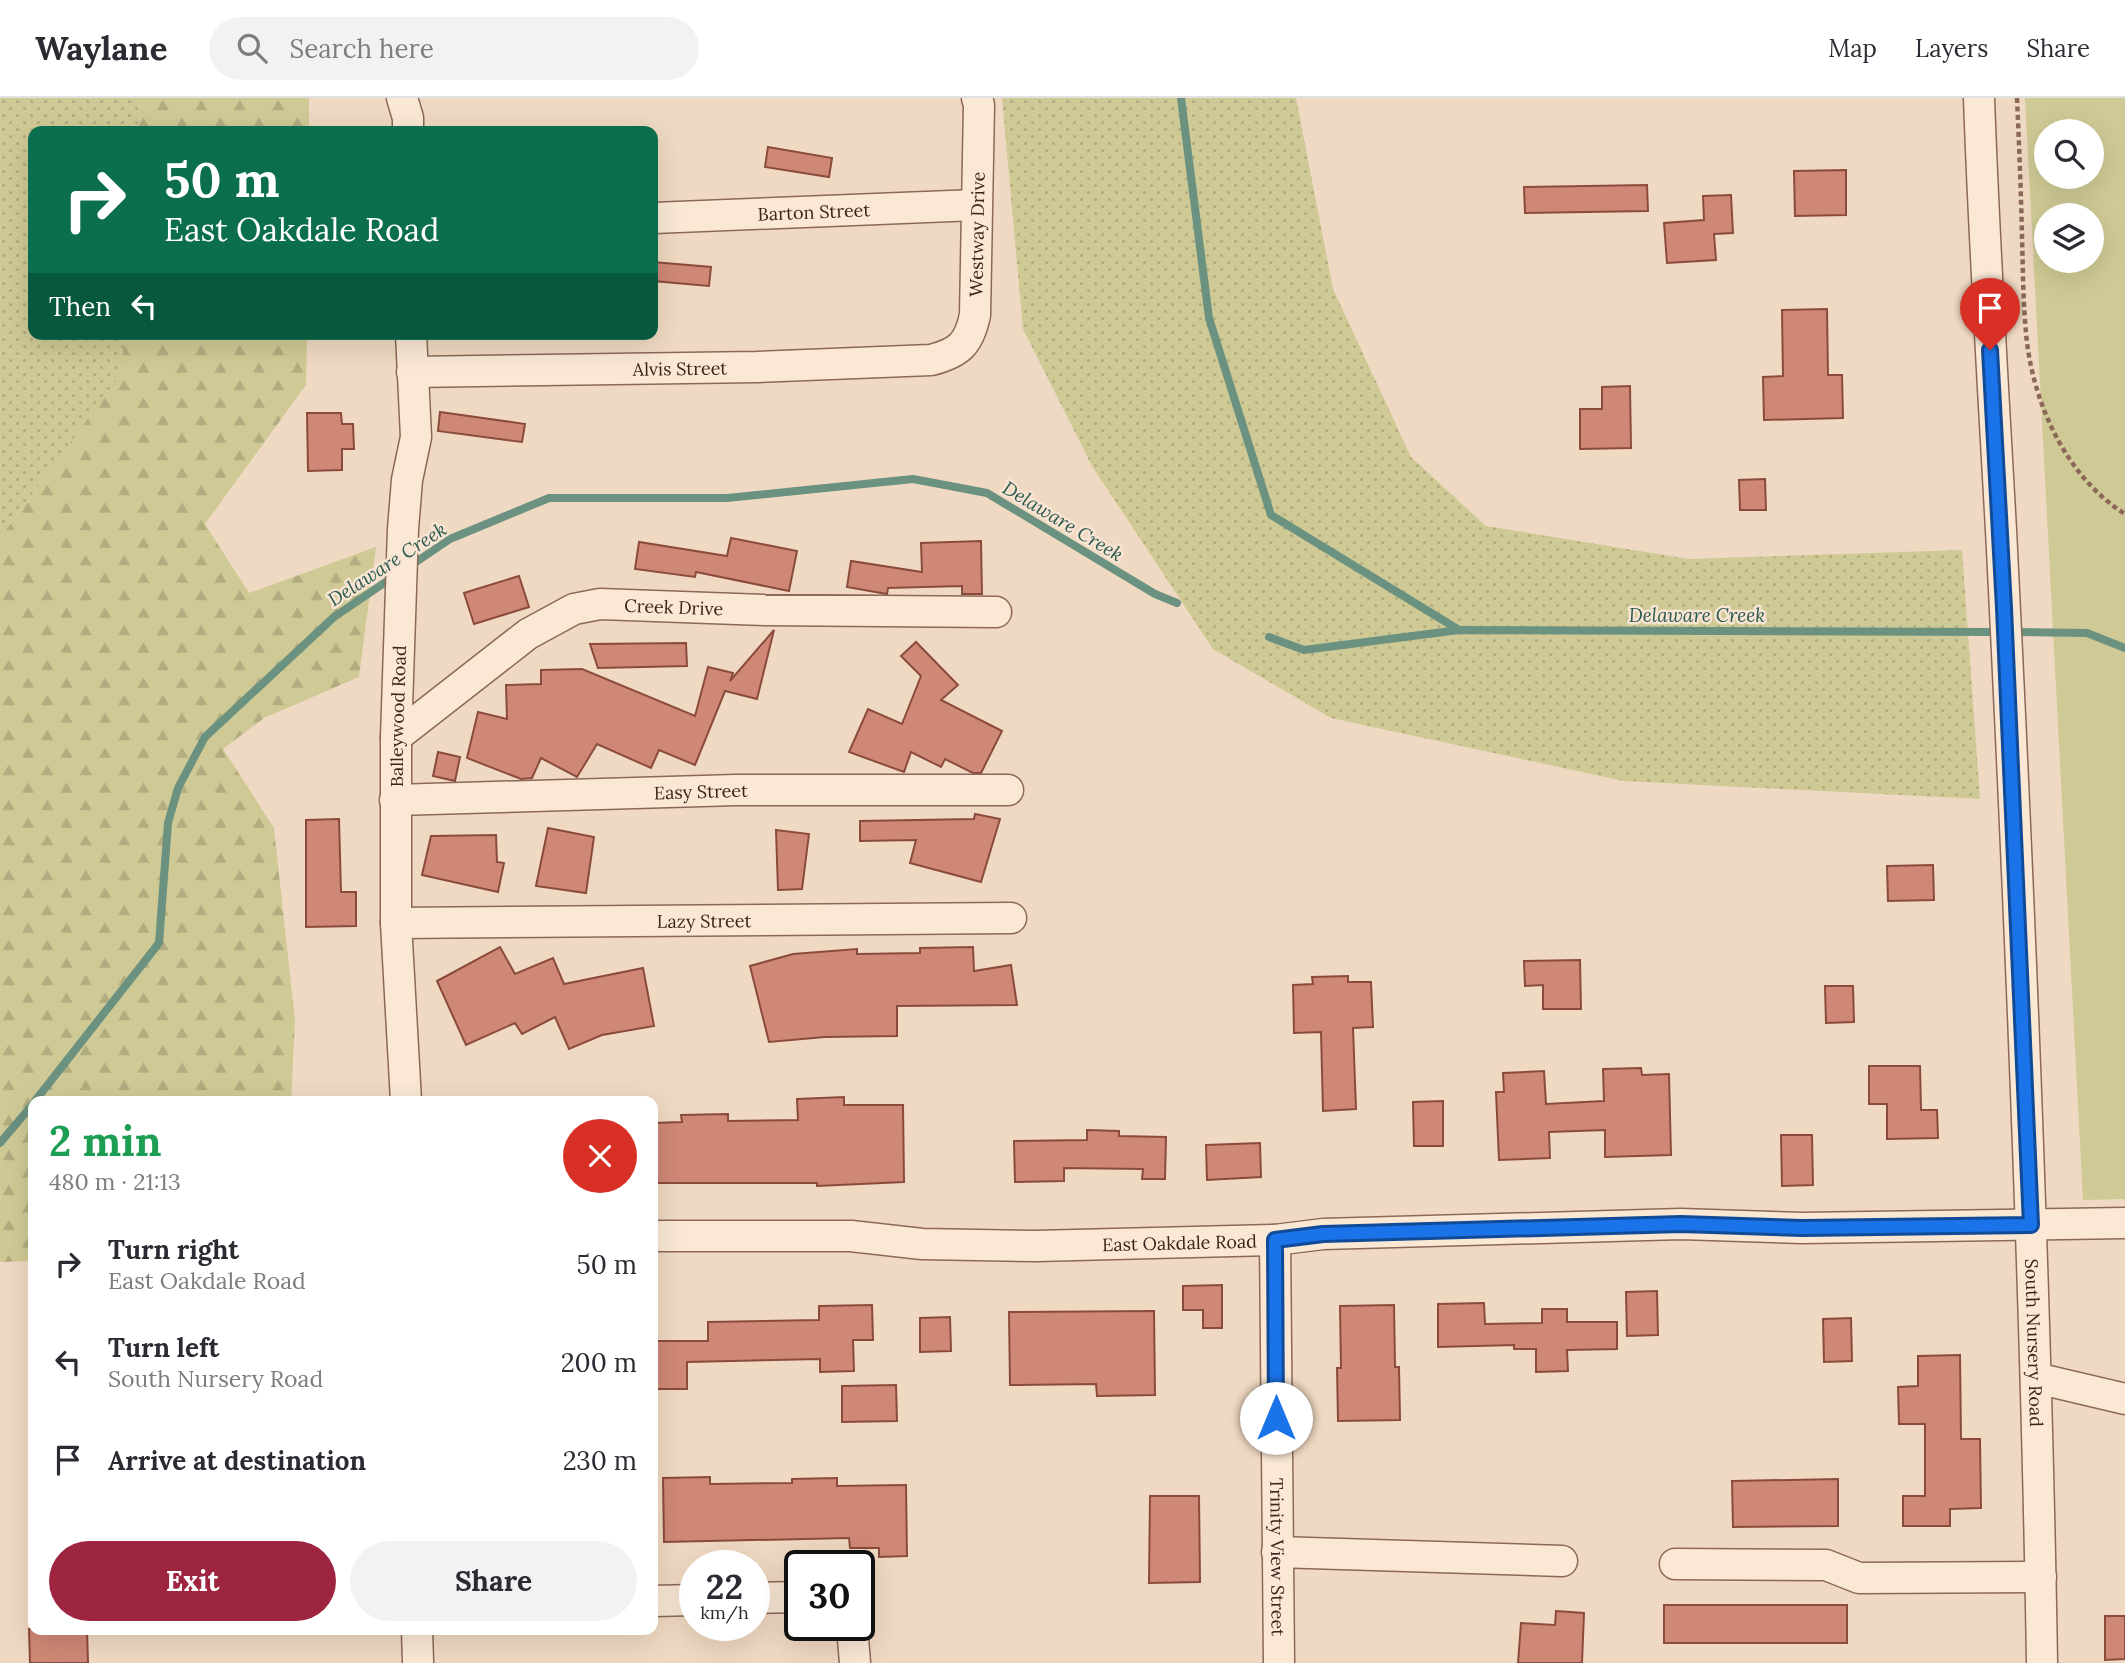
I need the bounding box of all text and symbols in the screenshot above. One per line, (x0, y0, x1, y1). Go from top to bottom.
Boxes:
search box (209, 17, 699, 80)
text: Waylane (35, 27, 167, 69)
icon: search (233, 29, 271, 67)
text: Search here (289, 32, 434, 65)
text: Map (1828, 33, 1877, 64)
text: Layers (1915, 33, 1988, 64)
text: Share (2026, 33, 2090, 64)
map controls (2034, 119, 2104, 273)
button: search (2034, 119, 2104, 189)
text: 50 m (164, 148, 280, 210)
icon: right (49, 154, 140, 245)
street label: Westway Drive (964, 171, 989, 297)
street label: Barton Street (757, 198, 871, 225)
button: layers (2034, 203, 2104, 273)
text: East Oakdale Road (164, 209, 439, 250)
pin (1960, 278, 2020, 350)
icon: left (125, 287, 163, 325)
icon: arrive (1971, 289, 2009, 327)
text: Then (49, 290, 111, 323)
street label: Alvis Street (632, 356, 727, 380)
water label: Delaware Creek (998, 476, 1128, 567)
water label: Delaware Creek (323, 517, 451, 611)
street label: Creek Drive (624, 593, 724, 620)
water label: Delaware Creek (1629, 603, 1765, 627)
street label: Balleywood Road (384, 645, 411, 787)
street label: Easy Street (653, 779, 748, 804)
street label: Lazy Street (657, 909, 751, 932)
text: 2 min (49, 1114, 162, 1168)
button: close (563, 1119, 637, 1193)
text: 480 m · 21:13 (49, 1167, 181, 1196)
street label: East Oakdale Road (1102, 1229, 1257, 1256)
text: Turn right (108, 1233, 239, 1266)
icon: right (49, 1245, 87, 1283)
text: 50 m (577, 1248, 637, 1281)
street label: South Nursery Road (2021, 1258, 2049, 1427)
text: East Oakdale Road (108, 1266, 306, 1295)
text: Turn left (108, 1331, 219, 1364)
icon: left (49, 1343, 87, 1381)
text: 200 m (561, 1346, 637, 1379)
text: South Nursery Road (108, 1364, 323, 1393)
position arrow (1239, 1381, 1313, 1455)
icon: arrive (49, 1441, 87, 1479)
text: Arrive at destination (108, 1444, 366, 1477)
text: 230 m (563, 1444, 637, 1477)
street label: Trinity View Street (1266, 1478, 1290, 1636)
button: Exit (49, 1541, 336, 1621)
button: Share (350, 1541, 637, 1621)
speed limit sign: 30 (784, 1550, 875, 1641)
text: 22 (706, 1564, 743, 1609)
text: km/h (700, 1601, 749, 1624)

